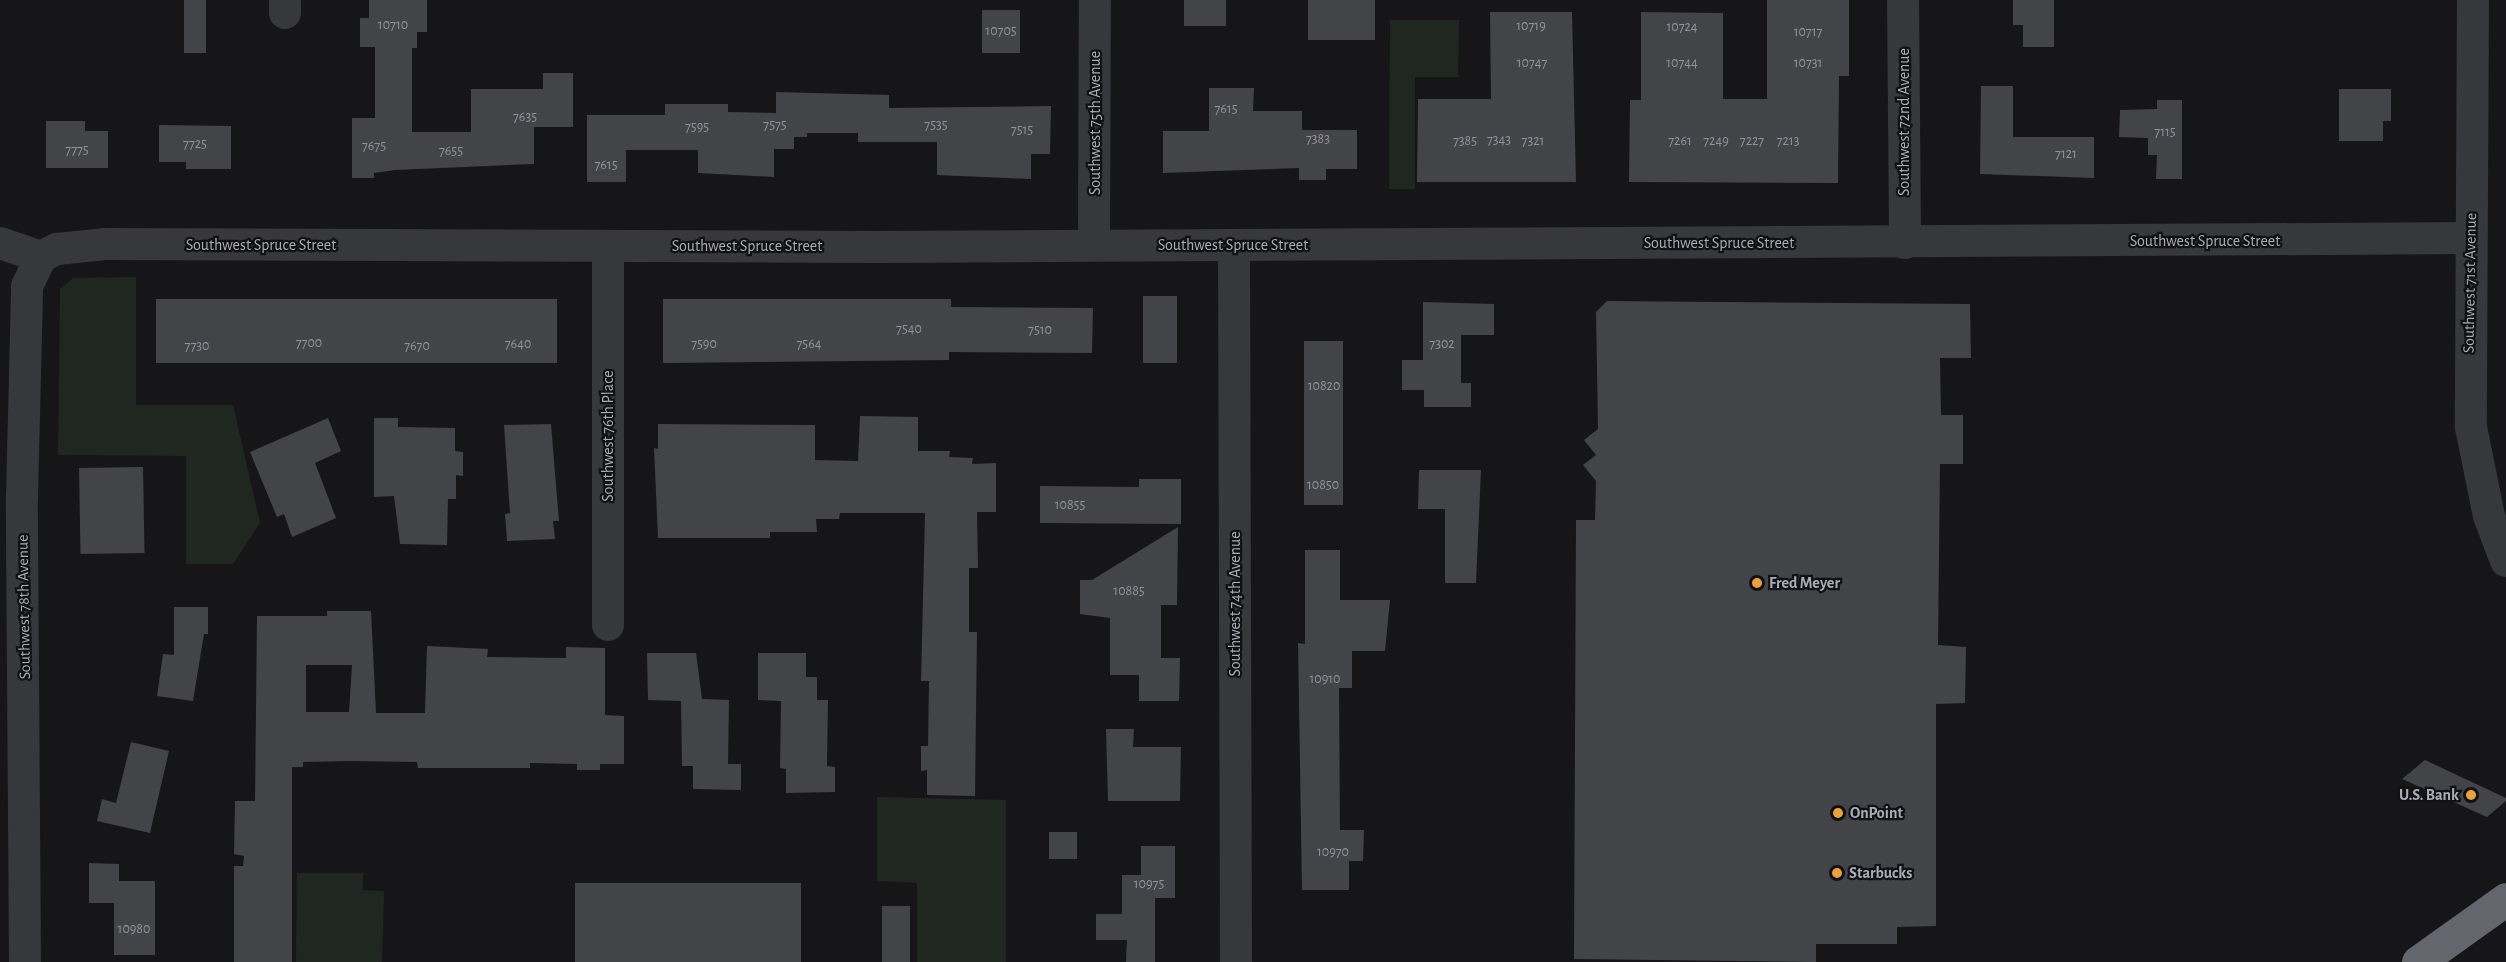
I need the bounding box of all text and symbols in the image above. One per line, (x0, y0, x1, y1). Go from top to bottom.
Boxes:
house number: 10710 (378, 17, 408, 33)
house number: 10719 (1516, 18, 1546, 34)
house number: 10724 (1666, 19, 1698, 35)
house number: 10705 (985, 23, 1017, 39)
house number: 10717 (1794, 24, 1822, 40)
street label: Southwest 72nd Avenue (1894, 48, 1914, 196)
street label: Southwest 75th Avenue (1085, 51, 1105, 195)
house number: 10747 (1517, 55, 1547, 71)
house number: 10744 (1666, 55, 1698, 71)
house number: 10731 (1794, 55, 1822, 71)
house number: 7615 (1214, 101, 1238, 117)
house number: 7635 (513, 109, 537, 125)
house number: 7575 (763, 117, 787, 133)
house number: 7535 (924, 117, 948, 133)
house number: 7595 (685, 119, 709, 135)
house number: 7515 (1011, 122, 1033, 138)
house number: 7115 (2154, 124, 2176, 140)
house number: 7383 (1306, 131, 1330, 147)
house number: 7343 (1487, 132, 1511, 148)
house number: 7385 (1453, 133, 1477, 149)
house number: 7321 (1522, 133, 1544, 149)
house number: 7261 (1668, 133, 1692, 149)
house number: 7249 (1703, 133, 1729, 149)
house number: 7227 (1740, 133, 1764, 149)
house number: 7213 (1777, 133, 1799, 149)
house number: 7725 (183, 136, 207, 152)
house number: 7675 (362, 138, 386, 154)
house number: 7775 (65, 142, 89, 158)
house number: 7655 (439, 143, 463, 159)
house number: 7121 (2055, 146, 2077, 162)
house number: 7615 (594, 157, 618, 173)
street label: Southwest 71st Avenue (2459, 213, 2481, 353)
street label: Southwest Spruce Street (2130, 231, 2280, 251)
street label: Southwest Spruce Street (1644, 233, 1794, 253)
street label: Southwest Spruce Street (186, 235, 336, 255)
street label: Southwest Spruce Street (1158, 235, 1308, 255)
street label: Southwest Spruce Street (672, 236, 822, 256)
house number: 7540 (896, 321, 922, 337)
house number: 7510 (1028, 322, 1052, 338)
house number: 7700 (296, 335, 322, 351)
house number: 7640 (505, 336, 531, 352)
house number: 7590 (691, 336, 717, 352)
house number: 7564 (796, 336, 822, 352)
house number: 7302 (1429, 336, 1455, 352)
house number: 7730 (185, 338, 209, 354)
house number: 7670 (404, 338, 430, 354)
street label: Southwest 76th Place (598, 370, 618, 502)
house number: 10820 (1308, 378, 1340, 394)
house number: 10850 (1307, 477, 1339, 493)
house number: 10855 (1055, 497, 1085, 513)
street label: Southwest 74th Avenue (1225, 531, 1245, 677)
street label: Southwest 78th Avenue (13, 534, 35, 680)
place label: Fred Meyer (1769, 573, 1840, 593)
marker: Fred Meyer (1750, 576, 1764, 590)
house number: 10885 (1113, 583, 1145, 599)
house number: 10910 (1310, 671, 1340, 687)
place label: U.S. Bank (2399, 785, 2459, 805)
marker: U.S. Bank (2464, 788, 2478, 802)
place label: OnPoint (1850, 803, 1903, 823)
marker: OnPoint (1831, 806, 1845, 820)
house number: 10970 (1317, 844, 1349, 860)
place label: Starbucks (1849, 863, 1912, 883)
marker: Starbucks (1830, 866, 1844, 880)
house number: 10975 (1134, 876, 1164, 892)
house number: 10980 (118, 921, 150, 937)

